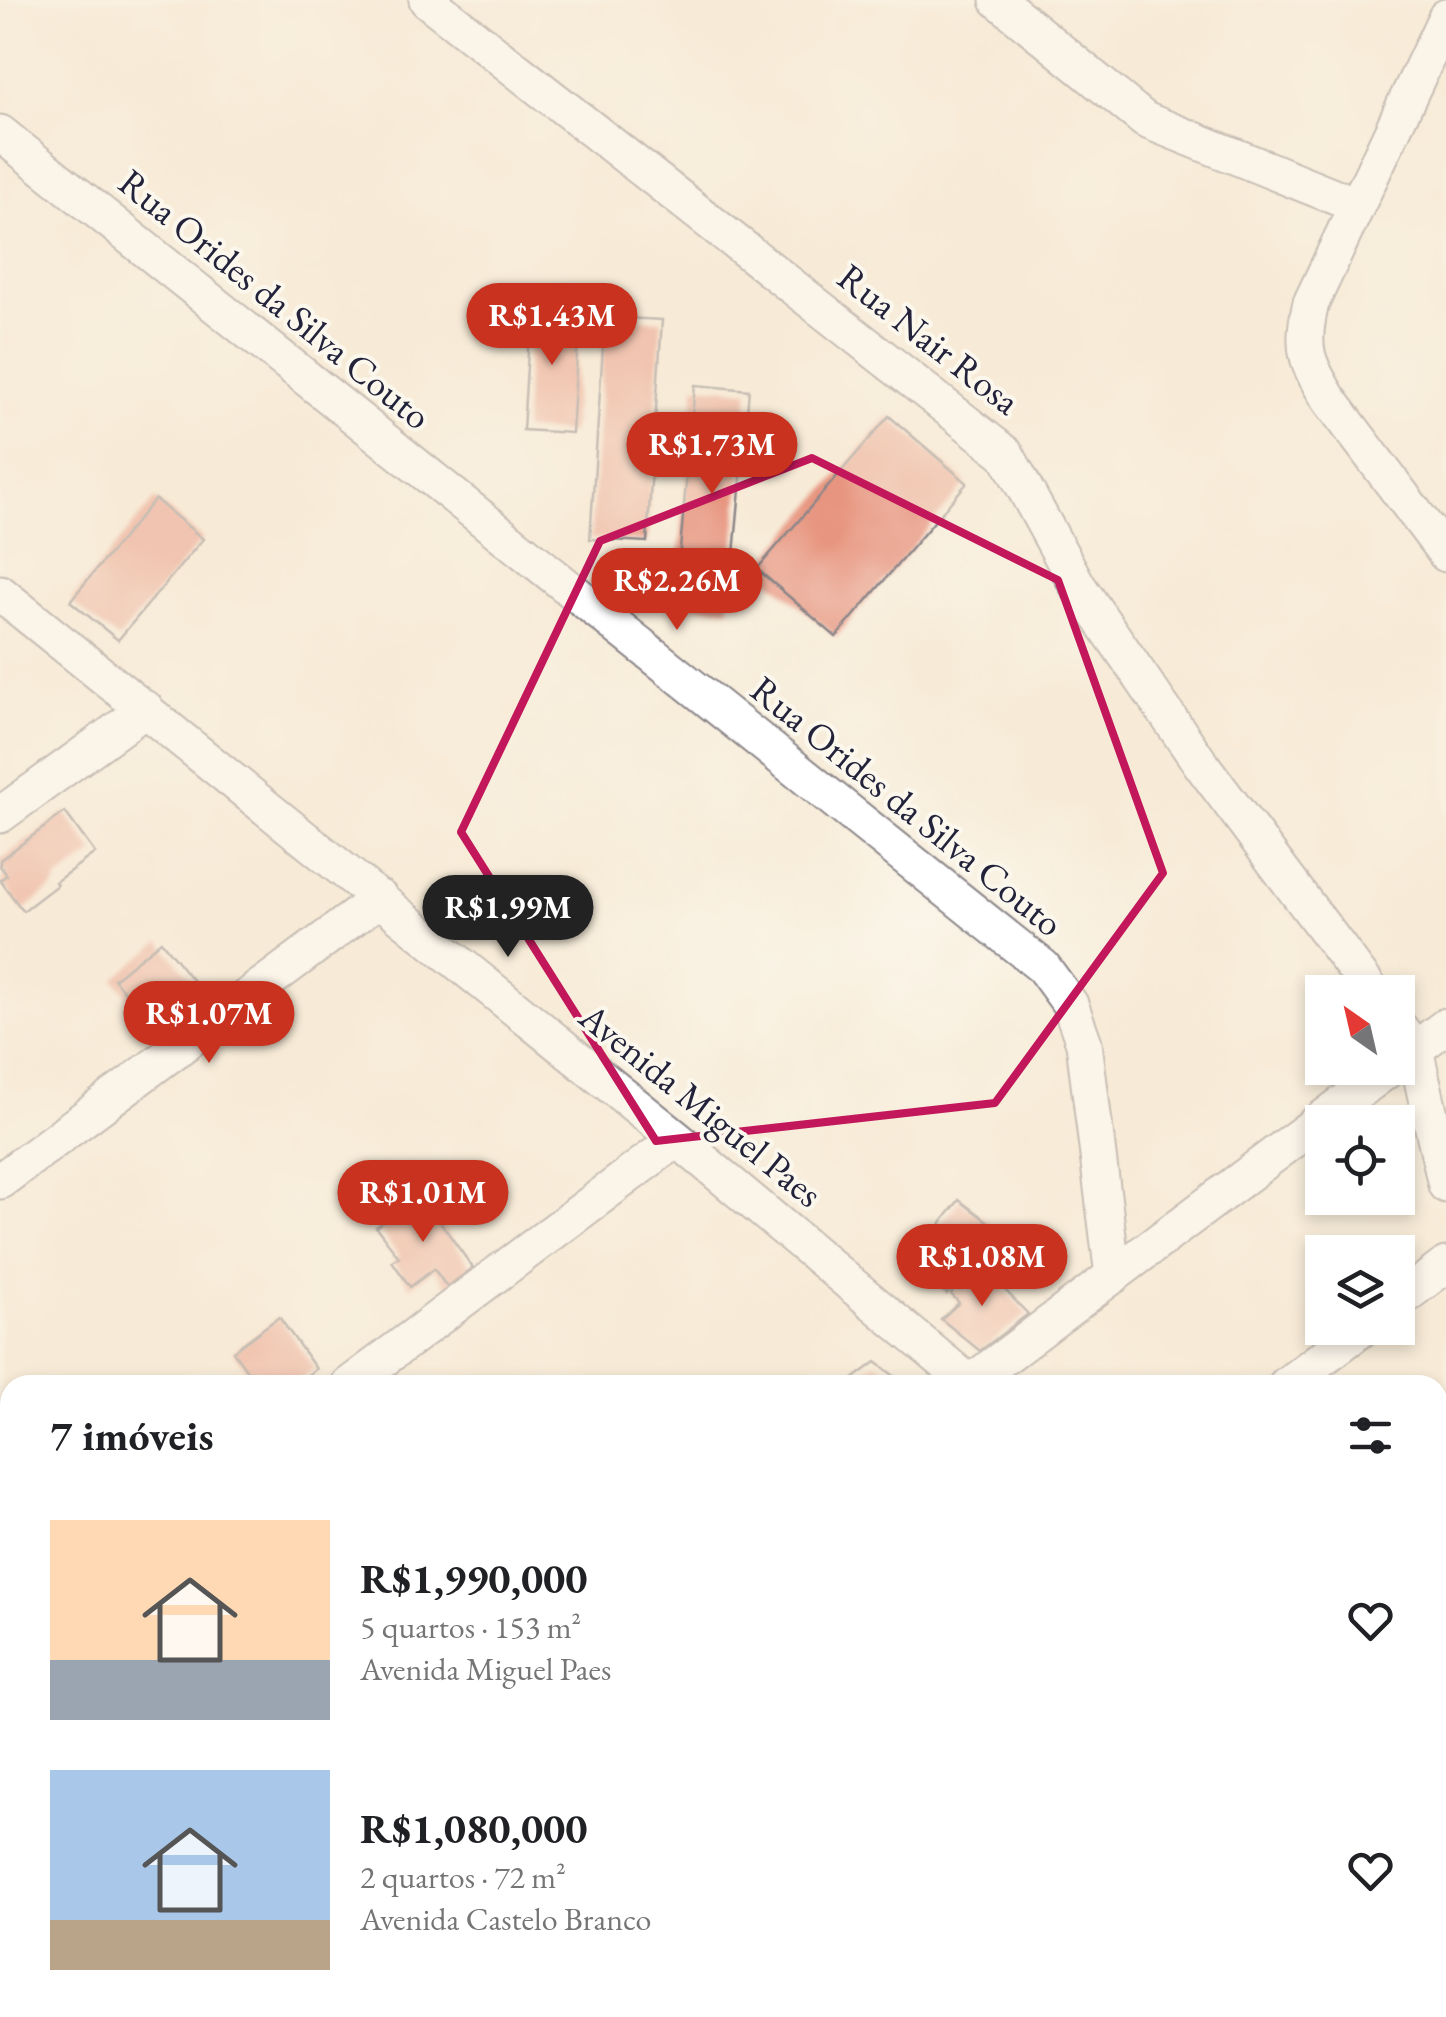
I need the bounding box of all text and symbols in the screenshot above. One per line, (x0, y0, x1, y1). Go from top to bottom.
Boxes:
street label: Rua Orides da Silva Couto (109, 157, 442, 440)
street label: Rua Nair Rosa (828, 252, 1031, 426)
pin: R$1.43M (460, 283, 644, 368)
text: R$1.43M (488, 294, 616, 336)
pin: R$1.73M (620, 412, 804, 497)
text: R$1.73M (648, 423, 776, 465)
pin: R$2.26M (585, 548, 769, 633)
text: R$2.26M (613, 559, 741, 601)
street label: Rua Orides da Silva Couto (741, 664, 1074, 947)
pin: R$1.99M (416, 875, 600, 960)
text: R$1.99M (444, 886, 572, 928)
north arrow (1305, 975, 1415, 1085)
map controls (1305, 975, 1415, 1345)
pin: R$1.07M (117, 981, 301, 1066)
street label: Avenida Miguel Paes (569, 991, 833, 1218)
text: R$1.07M (145, 992, 273, 1034)
button: locate (1305, 1105, 1415, 1215)
pin: R$1.01M (331, 1160, 515, 1245)
text: R$1.01M (359, 1171, 487, 1213)
pin: R$1.08M (890, 1224, 1074, 1309)
text: R$1.08M (918, 1235, 1046, 1277)
button: layers (1305, 1235, 1415, 1345)
text: 7 imóveis (50, 1408, 214, 1463)
icon: filters (1343, 1408, 1398, 1463)
text: R$1,990,000 (360, 1551, 588, 1606)
icon: home (130, 1560, 250, 1680)
icon: heart (1343, 1593, 1398, 1648)
text: 5 quartos · 153 m² (360, 1606, 581, 1648)
text: Avenida Miguel Paes (360, 1648, 611, 1690)
text: R$1,080,000 (360, 1801, 588, 1856)
icon: home (130, 1810, 250, 1930)
icon: heart (1343, 1843, 1398, 1898)
text: 2 quartos · 72 m² (360, 1856, 566, 1898)
text: Avenida Castelo Branco (360, 1898, 651, 1940)

